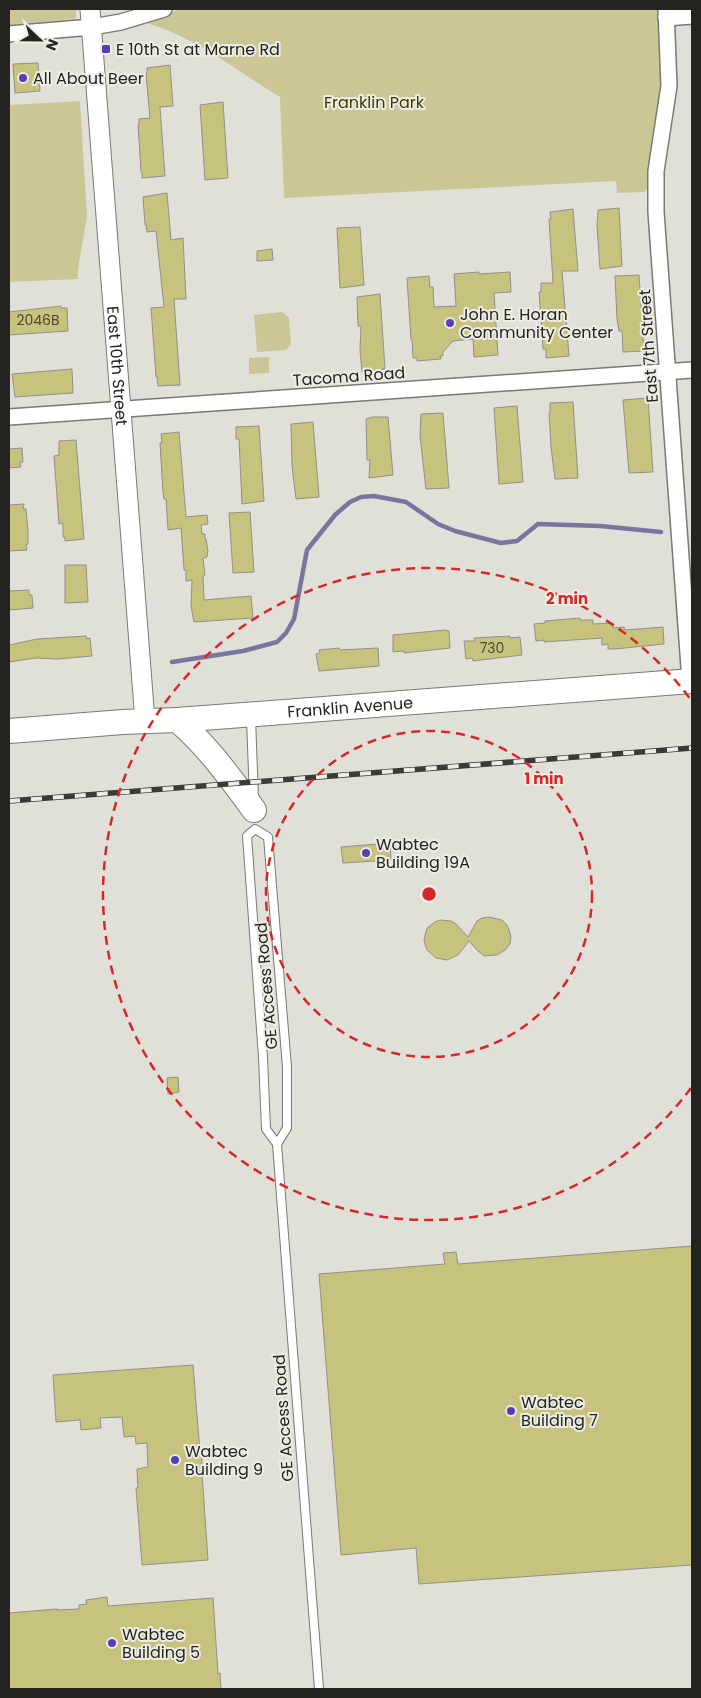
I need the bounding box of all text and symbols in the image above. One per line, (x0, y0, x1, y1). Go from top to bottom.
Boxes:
north arrow (15, 15, 65, 65)
text: N (41, 36, 63, 53)
place label: E 10th St at Marne Rd (116, 38, 280, 61)
marker: E 10th St at Marne Rd (100, 43, 112, 55)
place label: All About Beer (33, 67, 144, 90)
marker: All About Beer (17, 72, 29, 84)
park label: Franklin Park (324, 91, 425, 114)
street label: East 7th Street (633, 288, 664, 403)
place label: John E. Horan Community Center (460, 303, 613, 344)
street label: East 10th Street (101, 305, 133, 427)
house number: 2046B (16, 310, 60, 330)
marker: John E. Horan Community Center (444, 317, 456, 329)
street label: Tacoma Road (292, 361, 406, 392)
text: 2 min (546, 588, 588, 609)
house number: 730 (480, 638, 504, 658)
street label: Franklin Avenue (287, 691, 414, 724)
text: 1 min (524, 768, 564, 789)
place label: Wabtec Building 19A (376, 833, 470, 874)
marker: Wabtec Building 19A (360, 847, 372, 859)
centre of rings (420, 885, 438, 903)
street label: GE Access Road (249, 921, 284, 1051)
street label: GE Access Road (268, 1353, 299, 1482)
place label: Wabtec Building 7 (521, 1391, 598, 1432)
marker: Wabtec Building 7 (505, 1405, 517, 1417)
place label: Wabtec Building 9 (185, 1440, 263, 1481)
marker: Wabtec Building 9 (169, 1454, 181, 1466)
place label: Wabtec Building 5 (122, 1623, 200, 1664)
marker: Wabtec Building 5 (106, 1637, 118, 1649)

